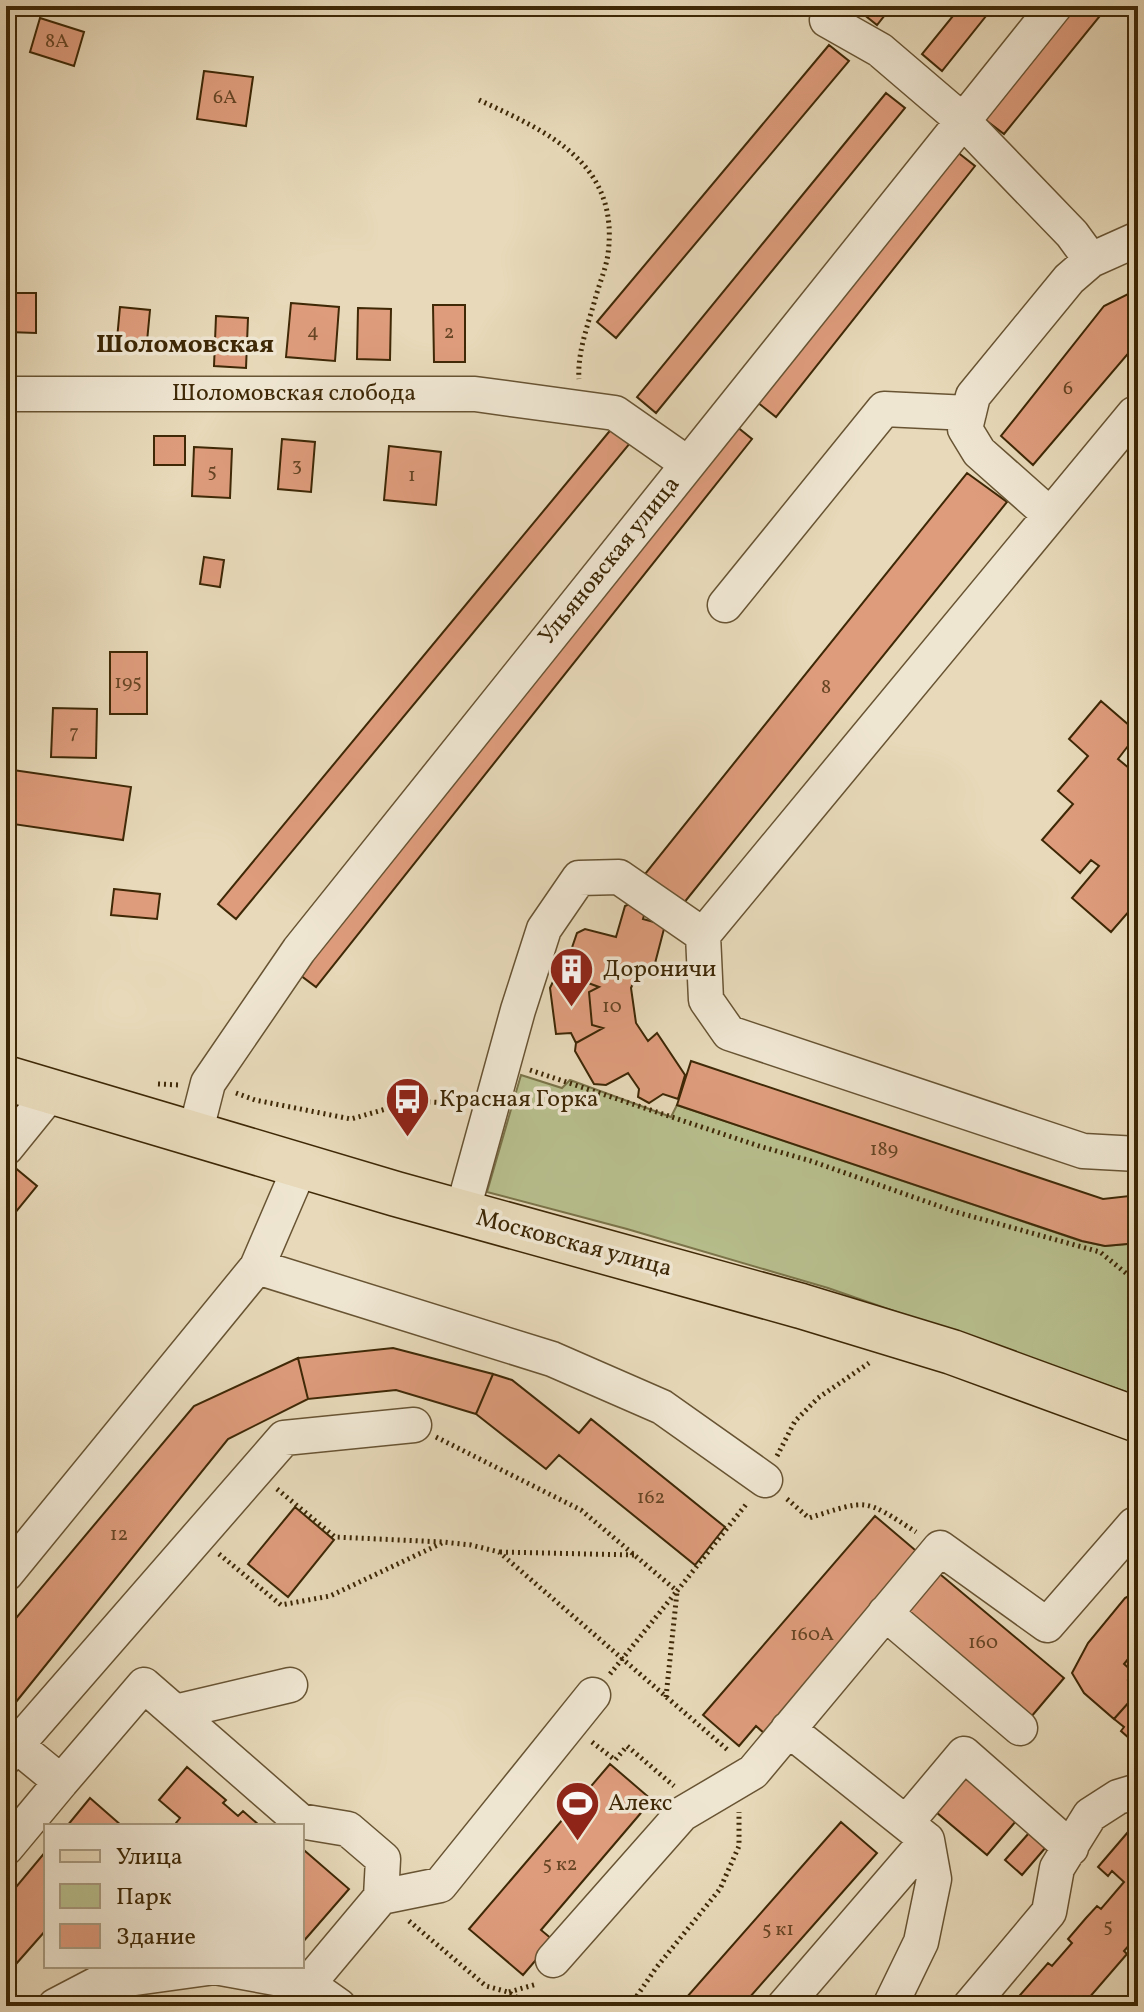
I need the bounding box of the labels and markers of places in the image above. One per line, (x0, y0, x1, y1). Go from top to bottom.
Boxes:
building icon: Дороничи (548, 946, 596, 1009)
place label: Дороничи (603, 953, 716, 987)
bus stop icon: Красная Горка (384, 1076, 432, 1139)
place label: Красная Горка (439, 1083, 599, 1117)
sports icon: Алекс (553, 1780, 601, 1843)
place label: Алекс (608, 1787, 673, 1821)

